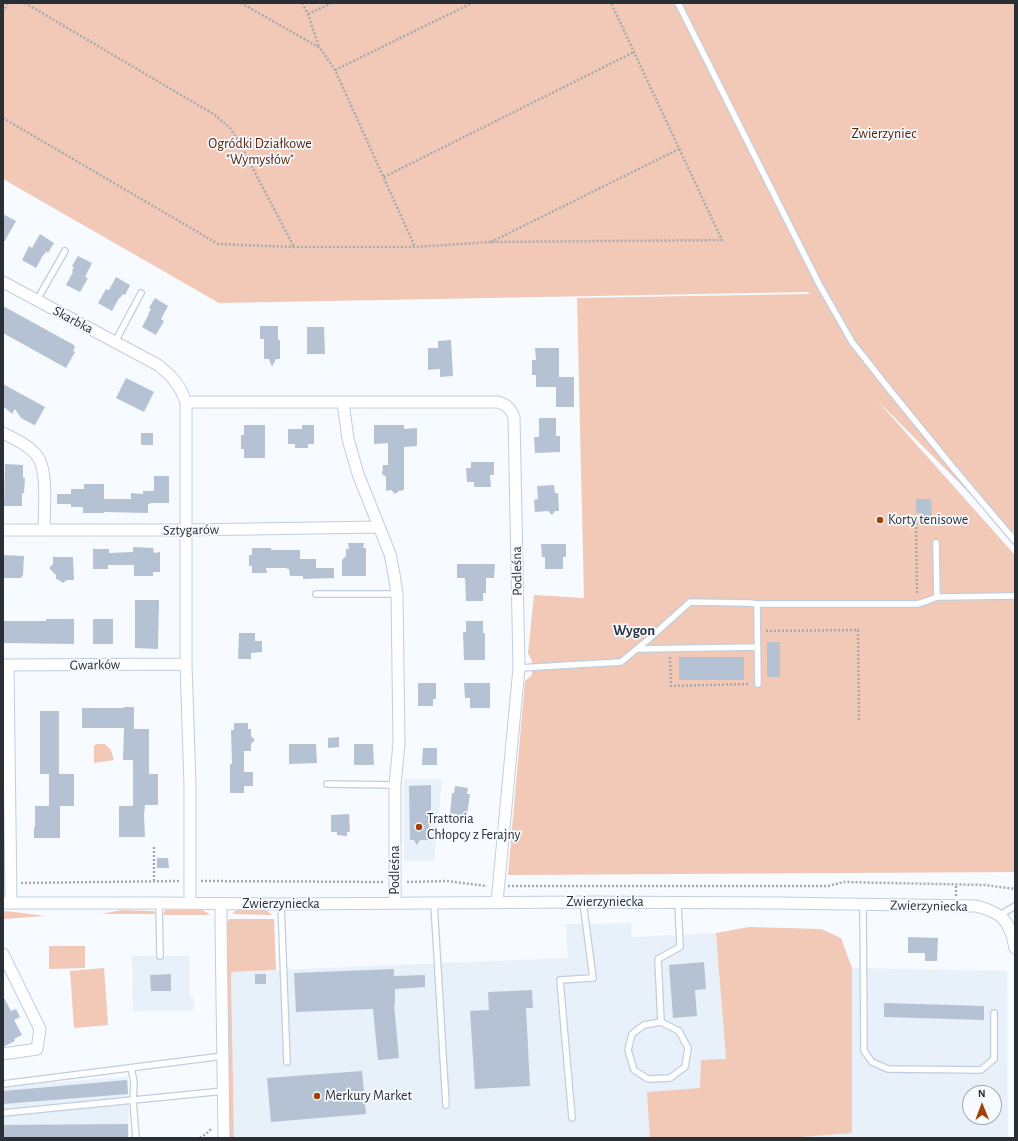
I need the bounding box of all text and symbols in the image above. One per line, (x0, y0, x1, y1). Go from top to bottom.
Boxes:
park label: Zwierzyniec (851, 126, 917, 142)
park label: Ogródki Działkowe "Wymysłów" (208, 136, 312, 168)
street label: Skarbka (50, 302, 96, 338)
place label: Korty tenisowe (888, 512, 968, 528)
marker: Korty tenisowe (875, 515, 885, 525)
street label: Sztygarów (163, 521, 219, 539)
street label: Podleśna (508, 546, 526, 596)
district label: Wygon (613, 621, 655, 639)
street label: Gwarków (70, 656, 120, 674)
place label: Trattoria Chłopcy z Ferajny (427, 811, 520, 844)
marker: Trattoria Chłopcy z Ferajny (414, 822, 424, 832)
street label: Podleśna (387, 845, 403, 895)
street label: Zwierzyniecka (566, 894, 644, 910)
street label: Zwierzyniecka (242, 896, 320, 912)
street label: Zwierzyniecka (890, 897, 968, 915)
north arrow (962, 1085, 1002, 1125)
place label: Merkury Market (325, 1088, 412, 1104)
text: N (978, 1088, 986, 1099)
marker: Merkury Market (312, 1091, 322, 1101)

